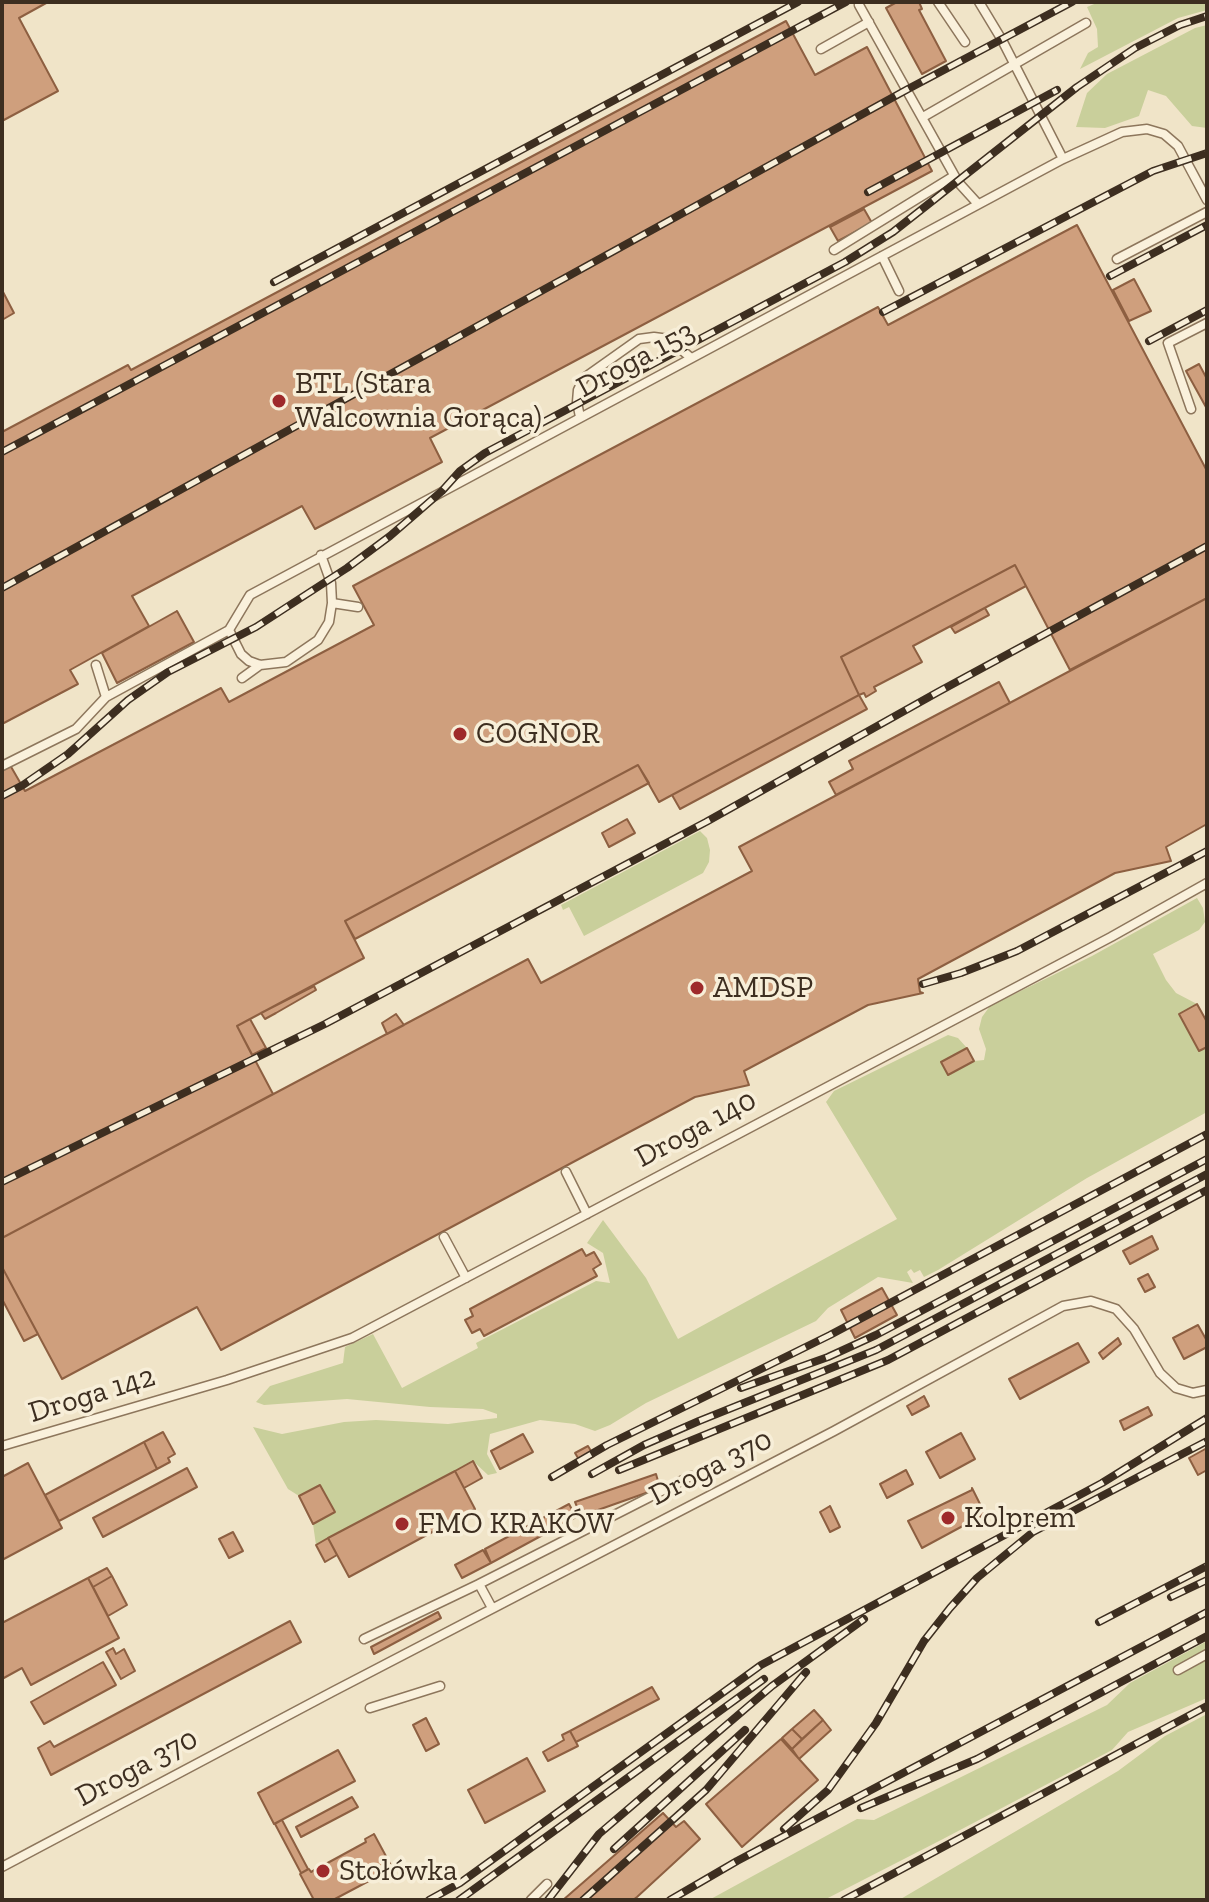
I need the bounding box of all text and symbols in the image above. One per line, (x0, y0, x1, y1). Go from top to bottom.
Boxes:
street label: Droga 153 (571, 314, 701, 406)
place label: BTL (Stara Walcownia Gorąca) (295, 366, 542, 436)
marker: BTL (Stara Walcownia Gorąca) (270, 392, 288, 410)
place label: COGNOR (476, 716, 600, 752)
marker: COGNOR (451, 725, 469, 743)
place label: AMDSP (713, 970, 813, 1006)
marker: AMDSP (688, 979, 706, 997)
street label: Droga 140 (629, 1082, 763, 1176)
street label: Droga 142 (25, 1359, 159, 1431)
street label: Droga 370 (644, 1422, 778, 1514)
place label: Kolprem (964, 1500, 1075, 1536)
place label: FMO KRAKÓW (418, 1506, 614, 1542)
marker: Kolprem (939, 1509, 957, 1527)
marker: FMO KRAKÓW (393, 1515, 411, 1533)
street label: Droga 370 (70, 1721, 204, 1815)
place label: Stołówka (339, 1853, 458, 1889)
marker: Stołówka (314, 1862, 332, 1880)

